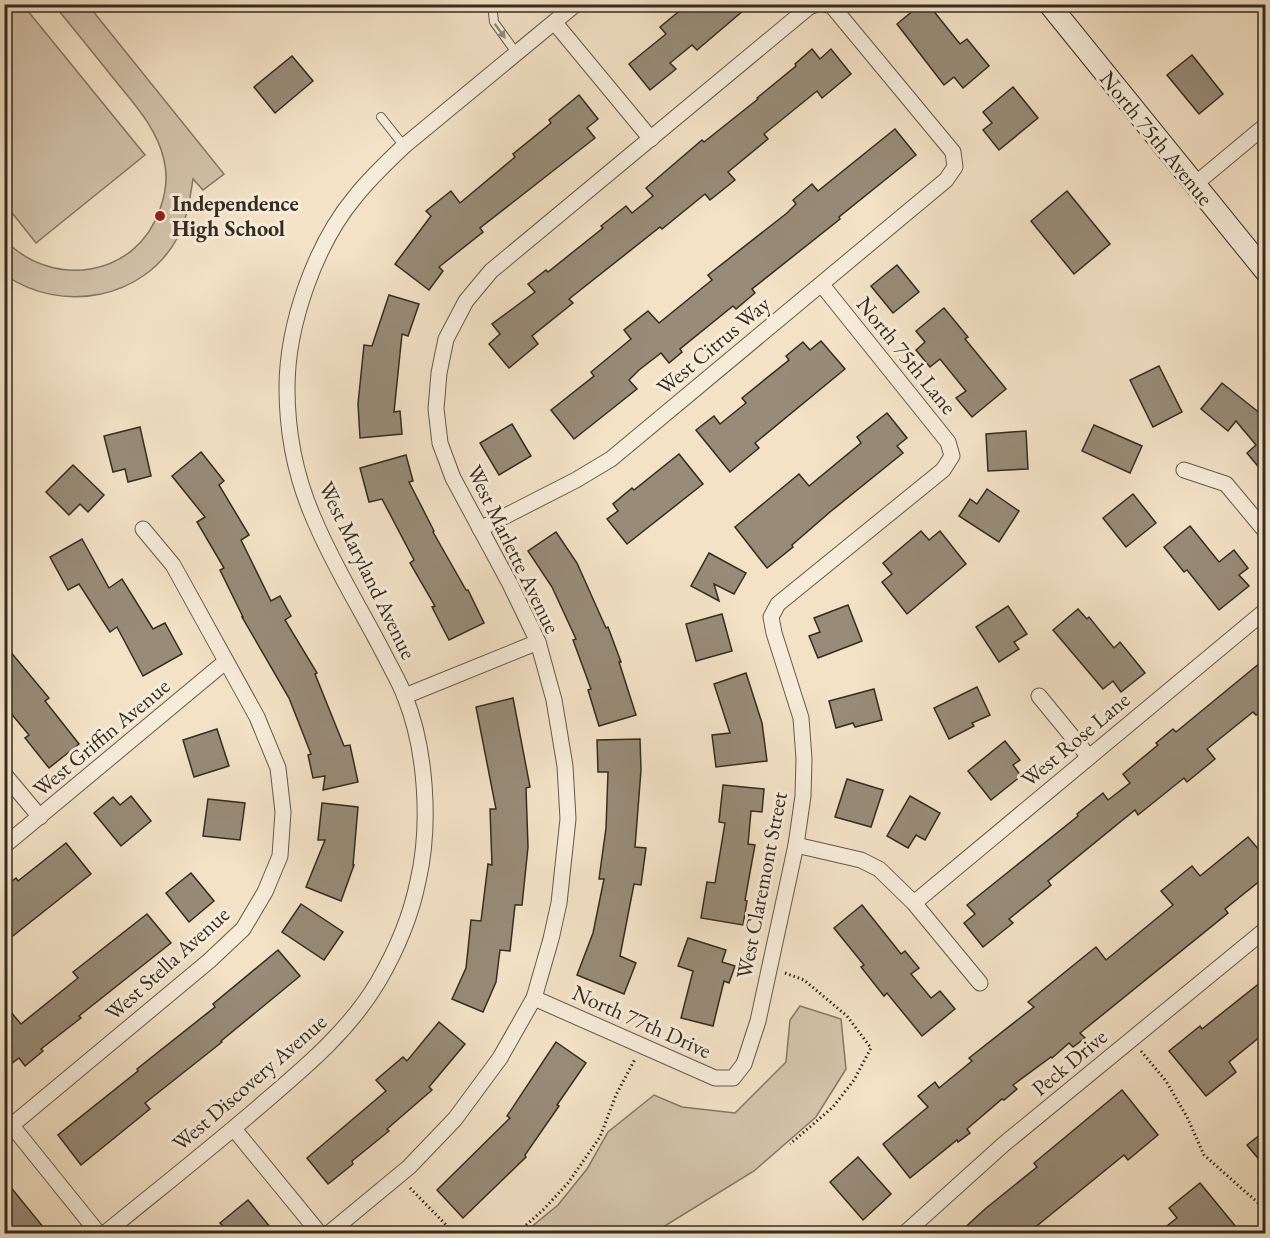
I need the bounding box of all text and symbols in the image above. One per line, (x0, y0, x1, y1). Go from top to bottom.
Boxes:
one-way arrow (494, 22, 506, 38)
street label: North 75th Avenue (1093, 65, 1220, 212)
place label: Independence High School (172, 189, 299, 243)
marker: Independence High School (153, 209, 167, 223)
street label: West Citrus Way (651, 289, 776, 401)
street label: North 75th Lane (850, 290, 963, 421)
street label: West Marlette Avenue (460, 460, 567, 639)
street label: West Maryland Avenue (312, 476, 423, 664)
street label: West Griffin Avenue (27, 671, 176, 803)
street label: West Rose Lane (1015, 685, 1136, 793)
street label: West Claremont Street (729, 789, 794, 981)
street label: West Stella Avenue (99, 900, 236, 1027)
street label: North 77th Drive (568, 978, 716, 1065)
street label: West Discovery Avenue (166, 1007, 333, 1157)
street label: Peck Drive (1025, 1022, 1113, 1102)

